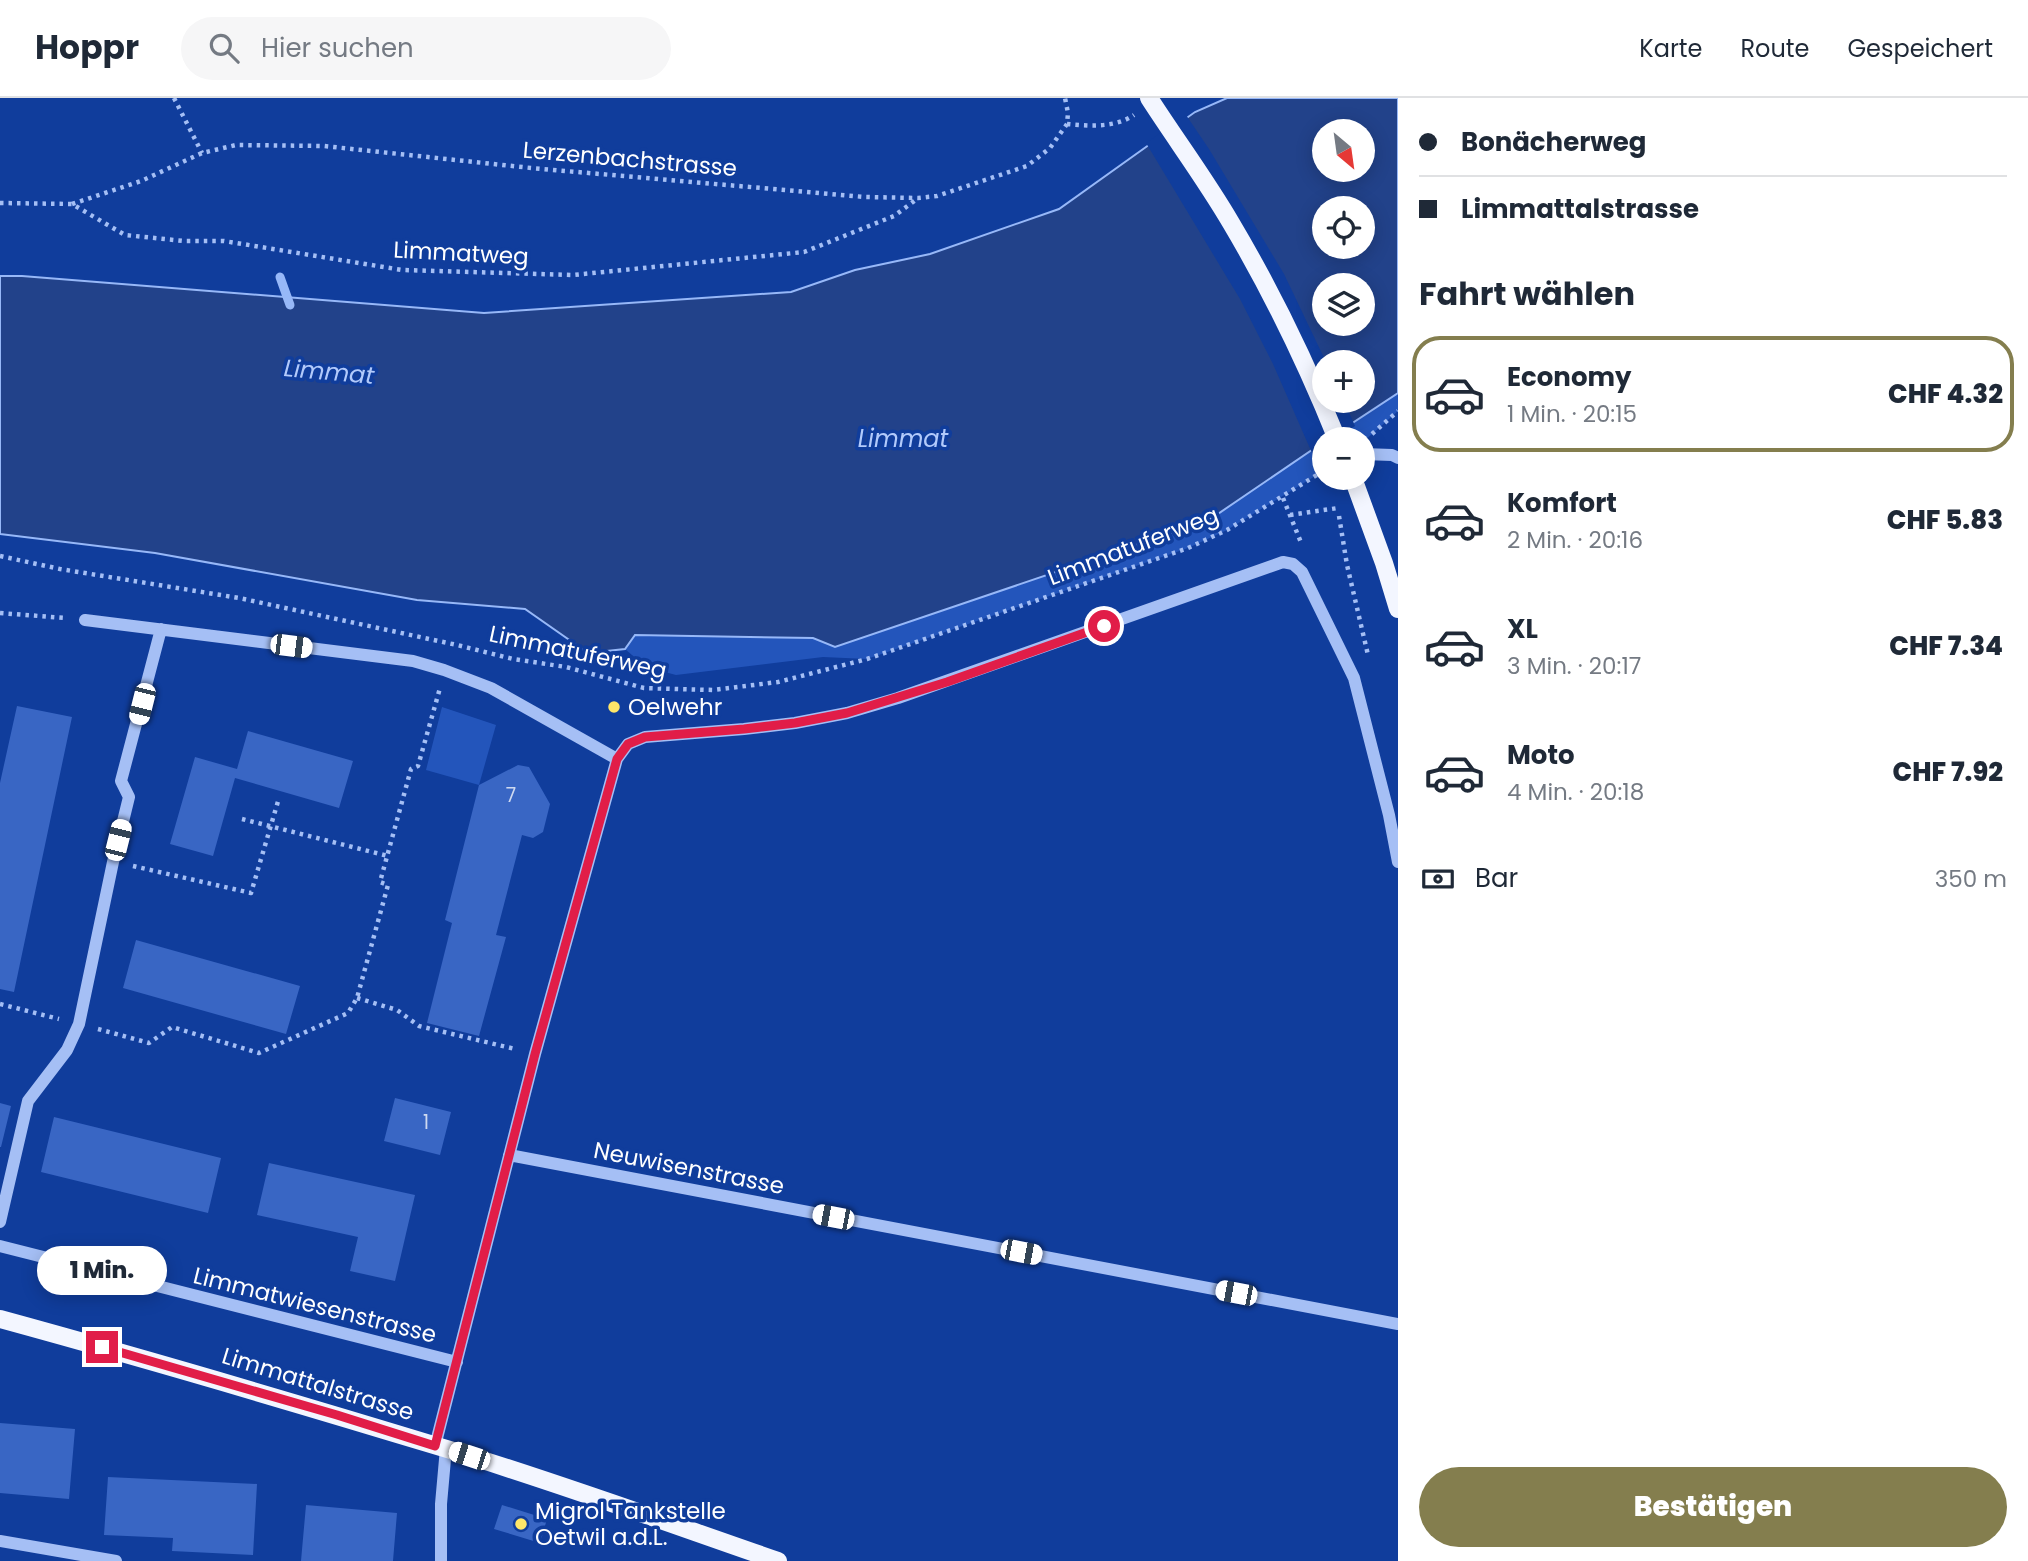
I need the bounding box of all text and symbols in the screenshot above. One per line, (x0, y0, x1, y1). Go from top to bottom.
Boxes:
search box (181, 17, 671, 80)
text: Hoppr (35, 24, 139, 71)
icon: search (205, 29, 243, 67)
text: Hier suchen (261, 30, 414, 66)
text: Karte (1639, 32, 1702, 65)
text: Route (1740, 32, 1809, 65)
text: Gespeichert (1847, 32, 1993, 65)
north arrow (1312, 119, 1376, 182)
map controls (1312, 119, 1375, 490)
text: Bonächerweg (1461, 124, 1646, 160)
street label: Lerzenbachstrasse (522, 134, 738, 184)
text: Limmattalstrasse (1461, 191, 1699, 227)
button: locate (1312, 196, 1375, 259)
street label: Limmatweg (392, 233, 530, 273)
text: Fahrt wählen (1419, 271, 1635, 316)
button: layers (1312, 273, 1375, 336)
button: + (1312, 350, 1375, 413)
water label: Limmat (282, 351, 377, 392)
text: Economy (1507, 359, 1631, 395)
icon: car (1423, 363, 1486, 426)
text: CHF 4.32 (1888, 376, 2003, 412)
text: 1 Min. · 20:15 (1507, 398, 1637, 430)
water label: Limmat (858, 422, 950, 455)
button: − (1312, 427, 1375, 490)
text: Komfort (1507, 485, 1617, 521)
icon: car (1423, 489, 1486, 552)
street label: Limmatuferweg (1043, 499, 1223, 593)
text: CHF 5.83 (1887, 502, 2003, 538)
text: 2 Min. · 20:16 (1507, 524, 1643, 556)
route start (1088, 610, 1120, 642)
text: XL (1507, 611, 1538, 647)
icon: car (1423, 615, 1486, 678)
street label: Limmatuferweg (486, 618, 670, 686)
text: CHF 7.34 (1889, 628, 2003, 664)
car (269, 633, 314, 659)
text: 3 Min. · 20:17 (1507, 650, 1641, 682)
car (127, 681, 158, 727)
place label: Oelwehr (628, 691, 722, 723)
marker: Oelwehr (606, 699, 622, 715)
text: Moto (1507, 737, 1575, 773)
icon: car (1423, 741, 1486, 804)
text: CHF 7.92 (1892, 754, 2003, 790)
text: 4 Min. · 20:18 (1507, 776, 1644, 808)
house number: 7 (506, 782, 516, 809)
car (103, 817, 134, 863)
icon: cash (1419, 860, 1457, 898)
text: Bar (1475, 860, 1518, 896)
text: 350 m (1935, 863, 2007, 895)
house number: 1 (423, 1109, 429, 1136)
street label: Neuwisenstrasse (591, 1134, 787, 1202)
car (811, 1203, 856, 1231)
car (999, 1238, 1044, 1266)
callout: 1 Min. (37, 1246, 167, 1294)
text: 1 Min. (70, 1254, 134, 1286)
street label: Limmatwiesenstrasse (190, 1259, 440, 1351)
car (1214, 1279, 1259, 1307)
route end (86, 1331, 118, 1363)
street label: Limmattalstrasse (218, 1340, 418, 1428)
car (446, 1440, 493, 1472)
button: Bestätigen (1419, 1467, 2007, 1547)
place label: Migrol Tankstelle Oetwil a.d.L. (535, 1495, 726, 1553)
marker: Migrol Tankstelle Oetwil a.d.L. (513, 1516, 529, 1532)

